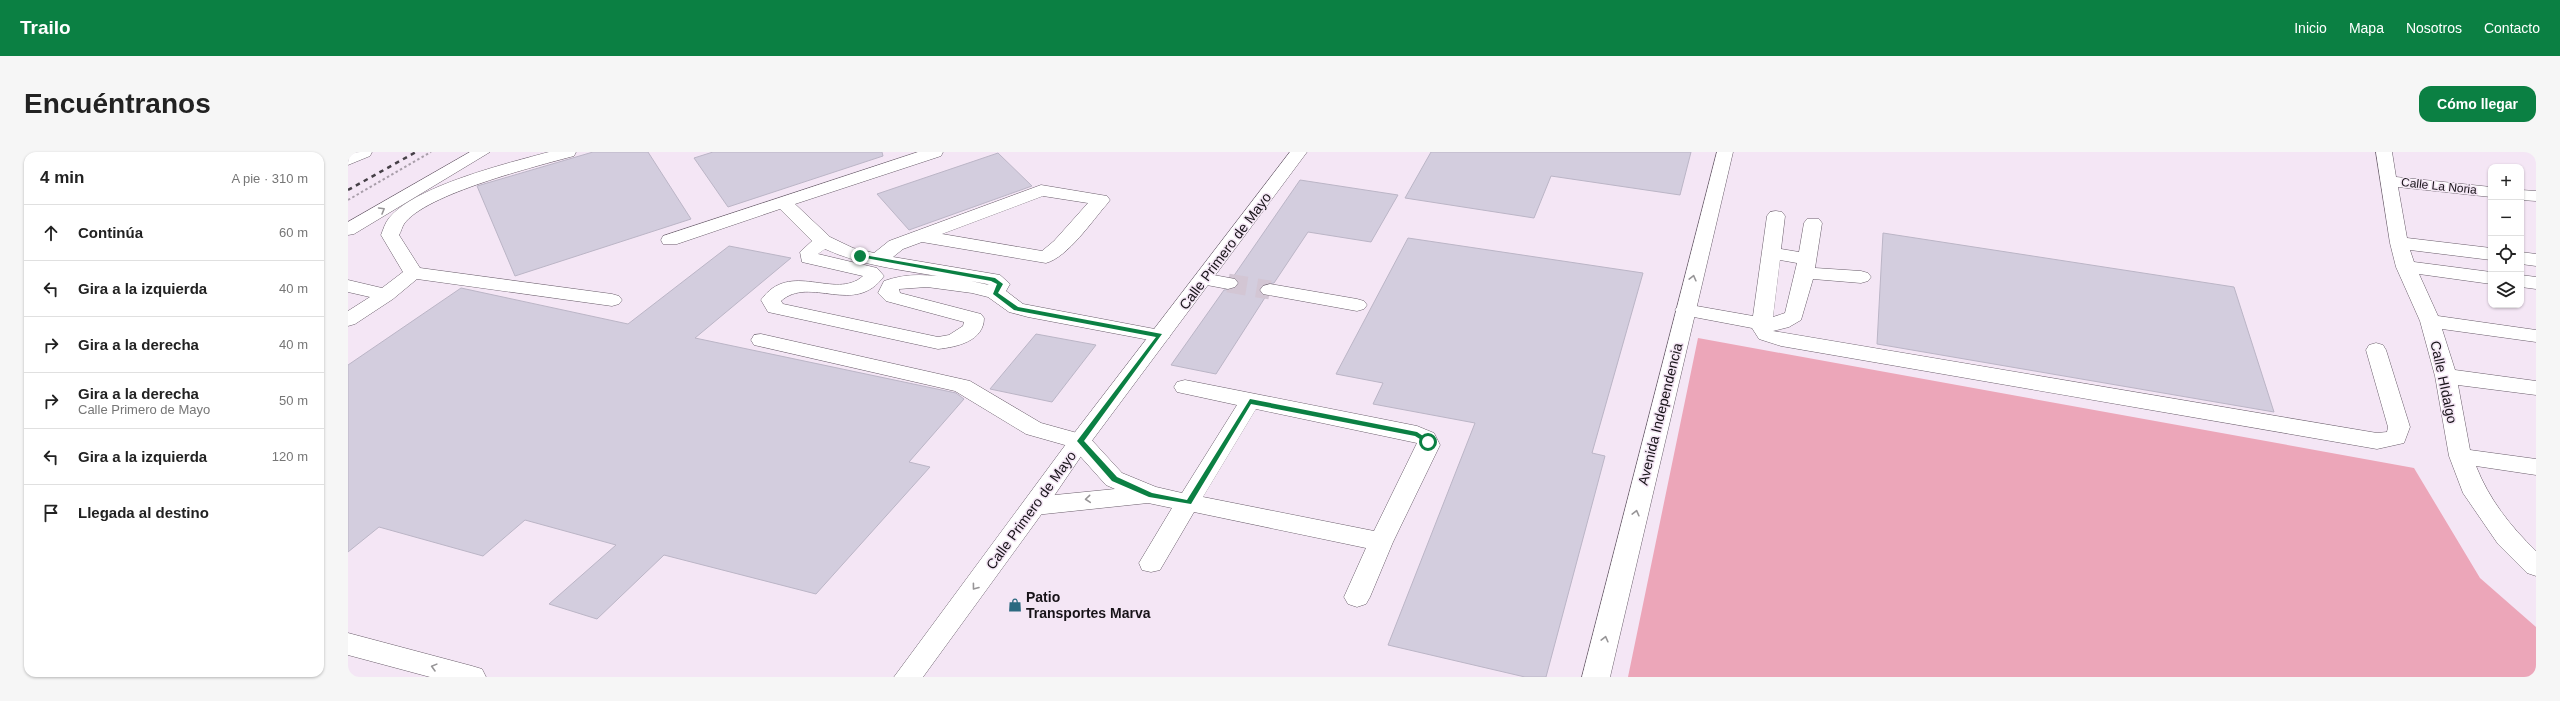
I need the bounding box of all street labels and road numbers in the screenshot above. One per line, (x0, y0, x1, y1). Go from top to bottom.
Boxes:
street label: Calle La Noria (2400, 175, 2478, 197)
street label: Calle Primero de Mayo (1176, 189, 1274, 313)
street label: Calle HIdalgo (2427, 339, 2461, 425)
street label: Avenida Independencia (1635, 341, 1685, 487)
street label: Calle Primero de Mayo (983, 448, 1079, 572)

